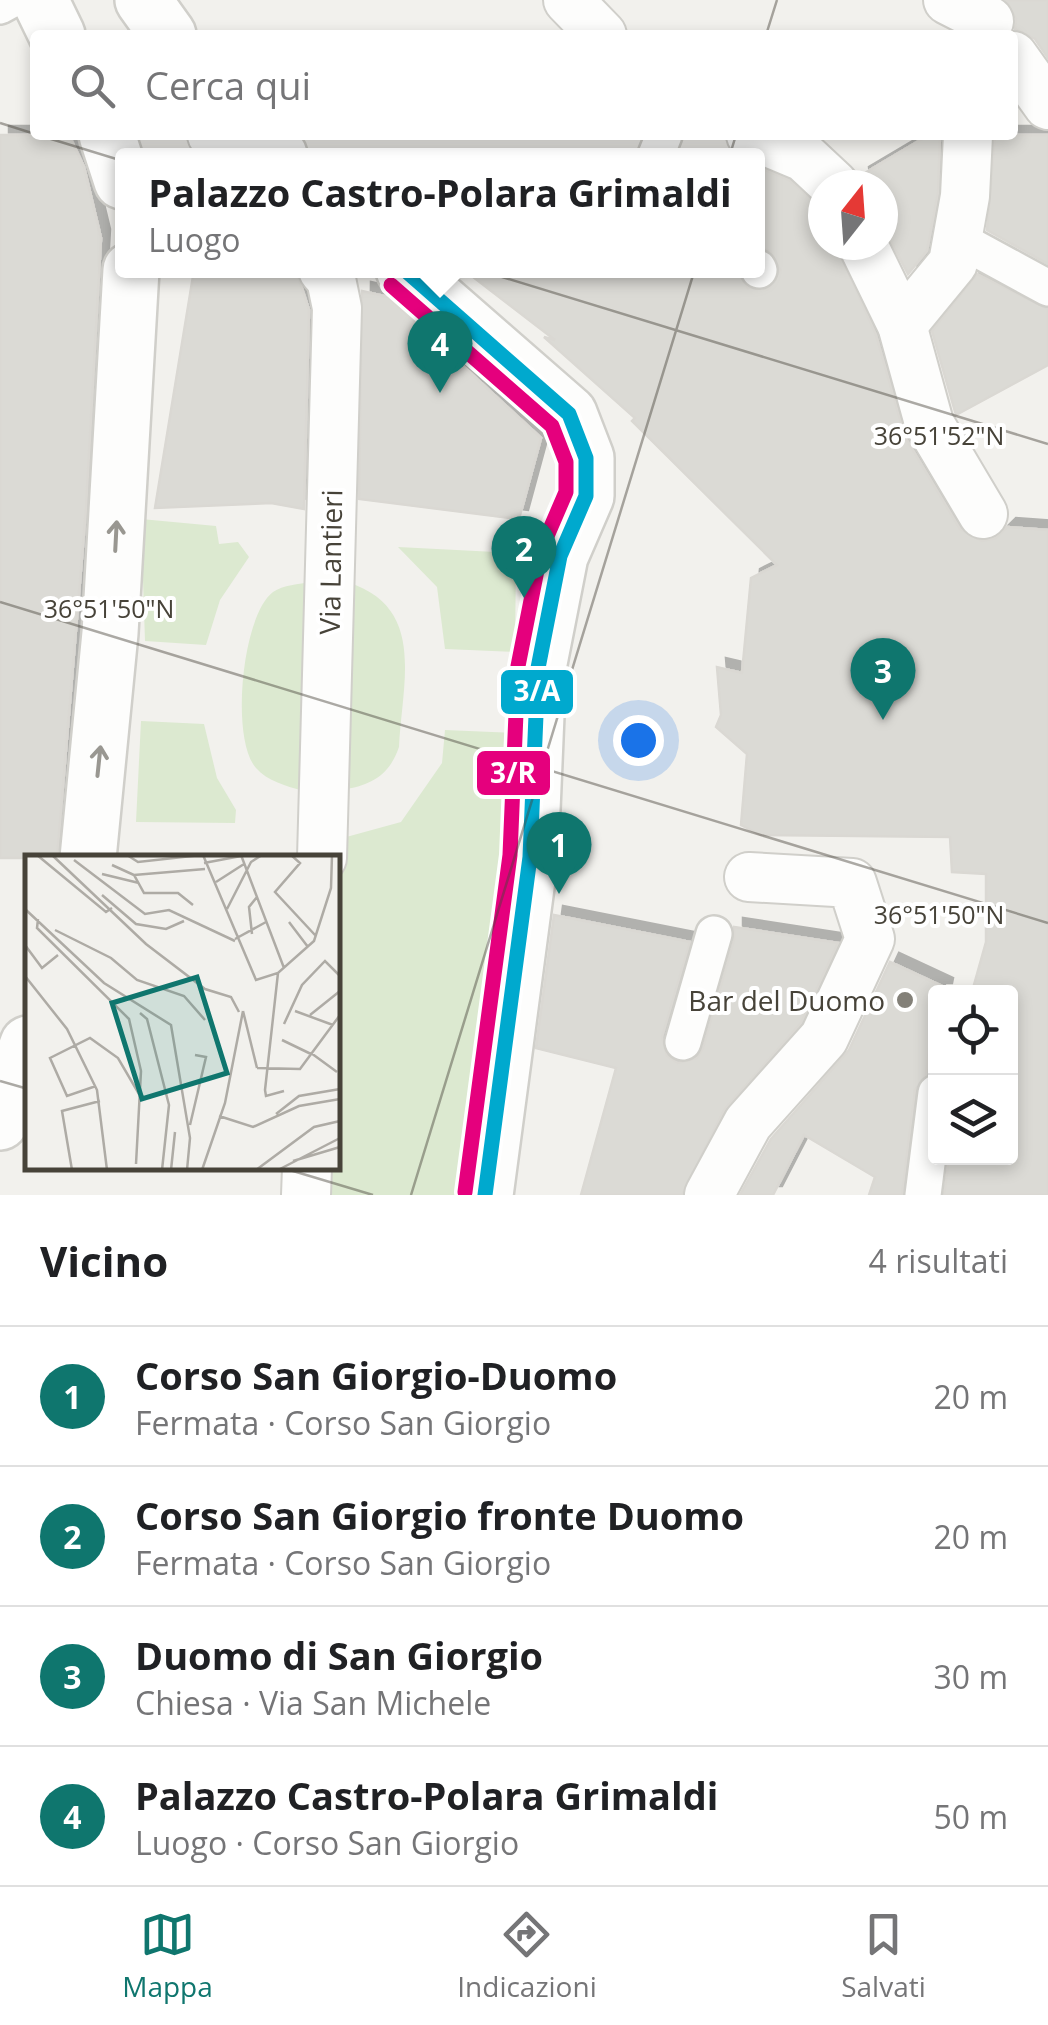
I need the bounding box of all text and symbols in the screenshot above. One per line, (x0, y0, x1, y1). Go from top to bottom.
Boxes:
search box (30, 30, 1018, 140)
icon: search (65, 58, 120, 113)
text: Cerca qui (145, 59, 311, 111)
popup (115, 148, 765, 278)
text: Palazzo Castro-Polara Grimaldi (148, 166, 732, 218)
north arrow (808, 170, 898, 260)
text: Luogo (148, 218, 241, 261)
pin: 4 (408, 310, 472, 393)
text: 36°51'52"N (874, 418, 1004, 452)
street label: Via Lantieri (310, 489, 350, 635)
pin: 2 (492, 516, 556, 598)
one-way arrow (107, 520, 126, 552)
text: 36°51'50"N (44, 591, 174, 625)
pin: 3 (850, 638, 916, 720)
line badge: 3/A (499, 668, 575, 716)
text: 3/A (514, 671, 561, 709)
your location (613, 715, 664, 766)
one-way arrow (90, 745, 109, 777)
line badge: 3/R (475, 749, 552, 797)
text: 3/R (490, 753, 537, 791)
pin: 1 (526, 812, 592, 894)
inset map (25, 855, 340, 1170)
text: 36°51'50"N (874, 897, 1004, 931)
place label: Bar del Duomo (688, 981, 885, 1019)
map controls (928, 985, 1018, 1165)
button: locate (928, 985, 1018, 1075)
marker: Bar del Duomo (894, 989, 916, 1011)
button: layers (928, 1075, 1018, 1165)
text: Vicino (40, 1232, 168, 1289)
text: 4 risultati (869, 1239, 1008, 1282)
text: Corso San Giorgio-Duomo (135, 1349, 617, 1401)
text: 1 (63, 1375, 82, 1418)
text: 20 m (933, 1375, 1008, 1418)
text: Fermata · Corso San Giorgio (135, 1401, 551, 1444)
text: Corso San Giorgio fronte Duomo (135, 1489, 744, 1541)
text: 2 (63, 1515, 82, 1558)
text: 20 m (933, 1515, 1008, 1558)
text: Fermata · Corso San Giorgio (135, 1541, 551, 1584)
text: Duomo di San Giorgio (135, 1629, 543, 1681)
text: 3 (63, 1655, 82, 1698)
text: 30 m (933, 1655, 1008, 1698)
text: Chiesa · Via San Michele (135, 1681, 491, 1724)
text: Palazzo Castro-Polara Grimaldi (135, 1769, 718, 1821)
text: 4 (63, 1795, 82, 1838)
text: 50 m (933, 1795, 1008, 1838)
text: Luogo · Corso San Giorgio (135, 1821, 519, 1864)
tab: Mappa (122, 1907, 213, 2005)
tab: Indicazioni (457, 1907, 597, 2005)
tab: Salvati (841, 1907, 926, 2005)

